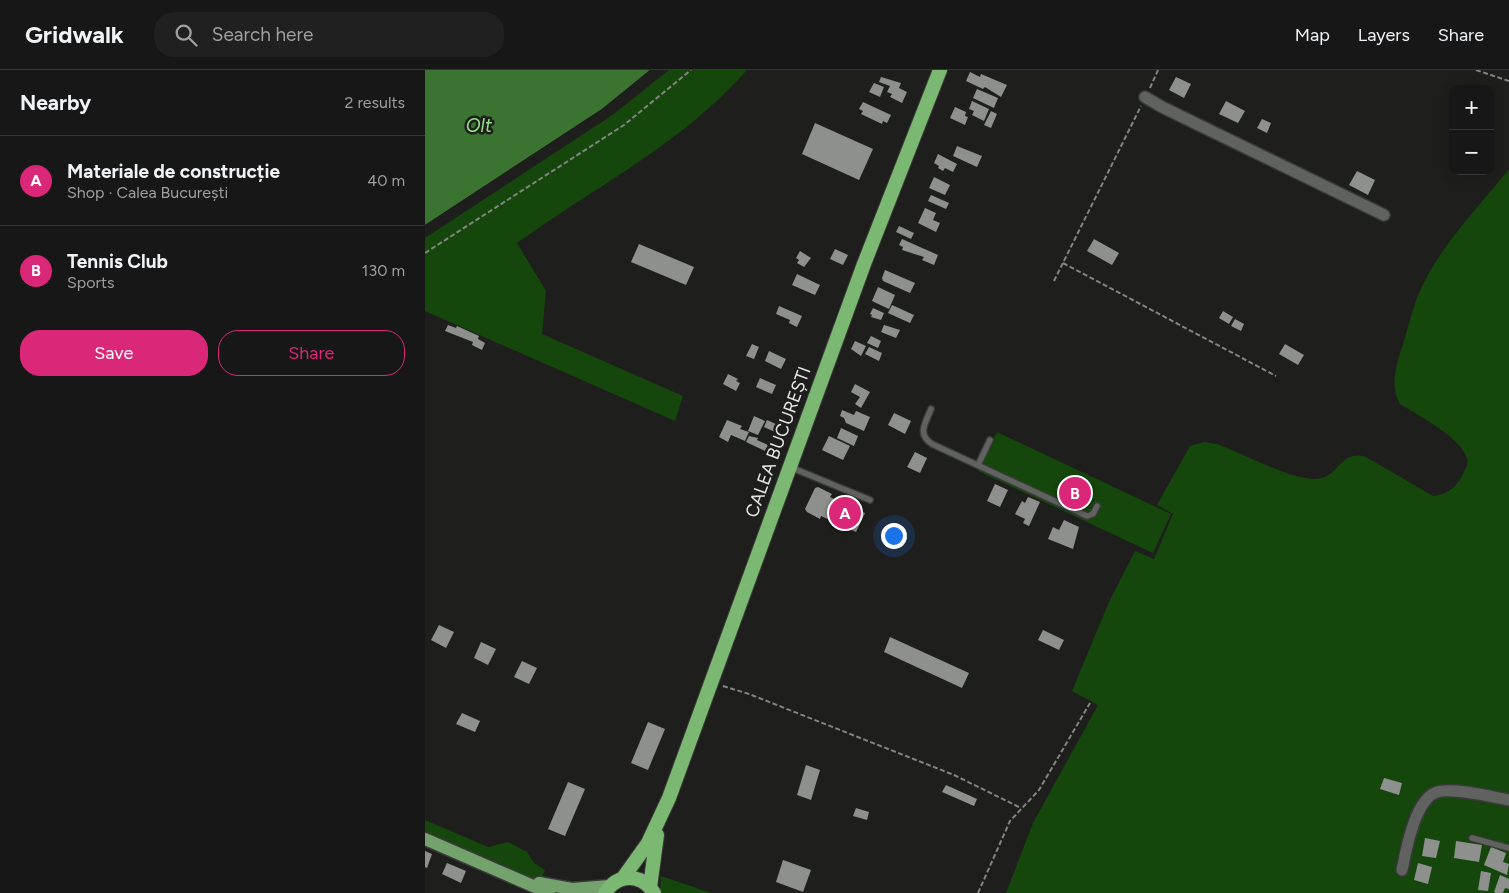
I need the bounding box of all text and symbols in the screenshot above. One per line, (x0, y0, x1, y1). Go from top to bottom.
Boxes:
search box (154, 12, 504, 57)
text: Gridwalk (25, 20, 124, 49)
icon: search (172, 21, 200, 49)
text: Search here (212, 23, 313, 46)
text: Map (1295, 24, 1330, 46)
text: Layers (1358, 24, 1410, 46)
text: Share (1438, 24, 1484, 46)
map controls (1449, 85, 1494, 175)
button: + (1449, 85, 1494, 130)
text: Nearby (20, 90, 91, 115)
text: 2 results (345, 93, 405, 112)
water label: Olt (466, 114, 493, 137)
button: − (1449, 130, 1494, 175)
text: Materiale de construcție (67, 160, 280, 183)
text: A (30, 171, 42, 190)
text: 40 m (367, 171, 405, 190)
text: Shop · Calea București (67, 183, 228, 202)
text: Tennis Club (67, 250, 168, 273)
text: B (31, 261, 41, 280)
text: 130 m (362, 261, 405, 280)
text: Sports (67, 273, 114, 292)
button: Save (20, 330, 208, 376)
button: Share (218, 330, 405, 376)
street label: CALEA BUCUREȘTI (740, 364, 816, 520)
pin: B (1059, 474, 1091, 512)
pin: A (829, 494, 861, 532)
your location (881, 523, 907, 549)

